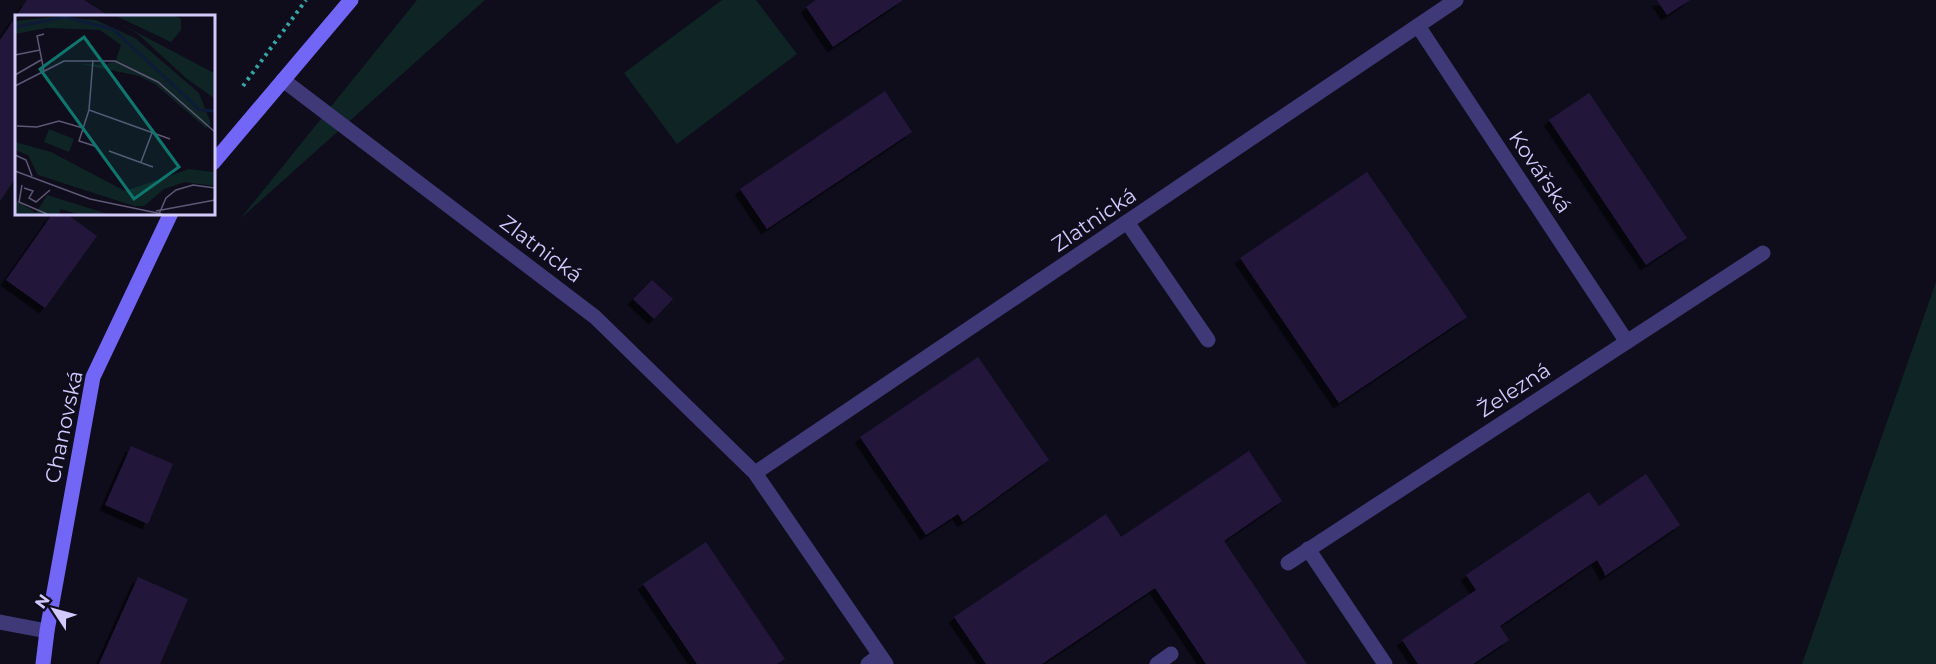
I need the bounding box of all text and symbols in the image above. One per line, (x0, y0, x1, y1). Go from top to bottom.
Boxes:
inset map (15, 15, 214, 214)
street label: Kovářská (1504, 126, 1577, 218)
street label: Zlatnická (1047, 182, 1141, 257)
street label: Zlatnická (495, 210, 587, 288)
street label: Železná (1473, 357, 1555, 422)
street label: Chanovská (39, 368, 88, 486)
north arrow (24, 580, 84, 640)
text: N (31, 591, 54, 612)

